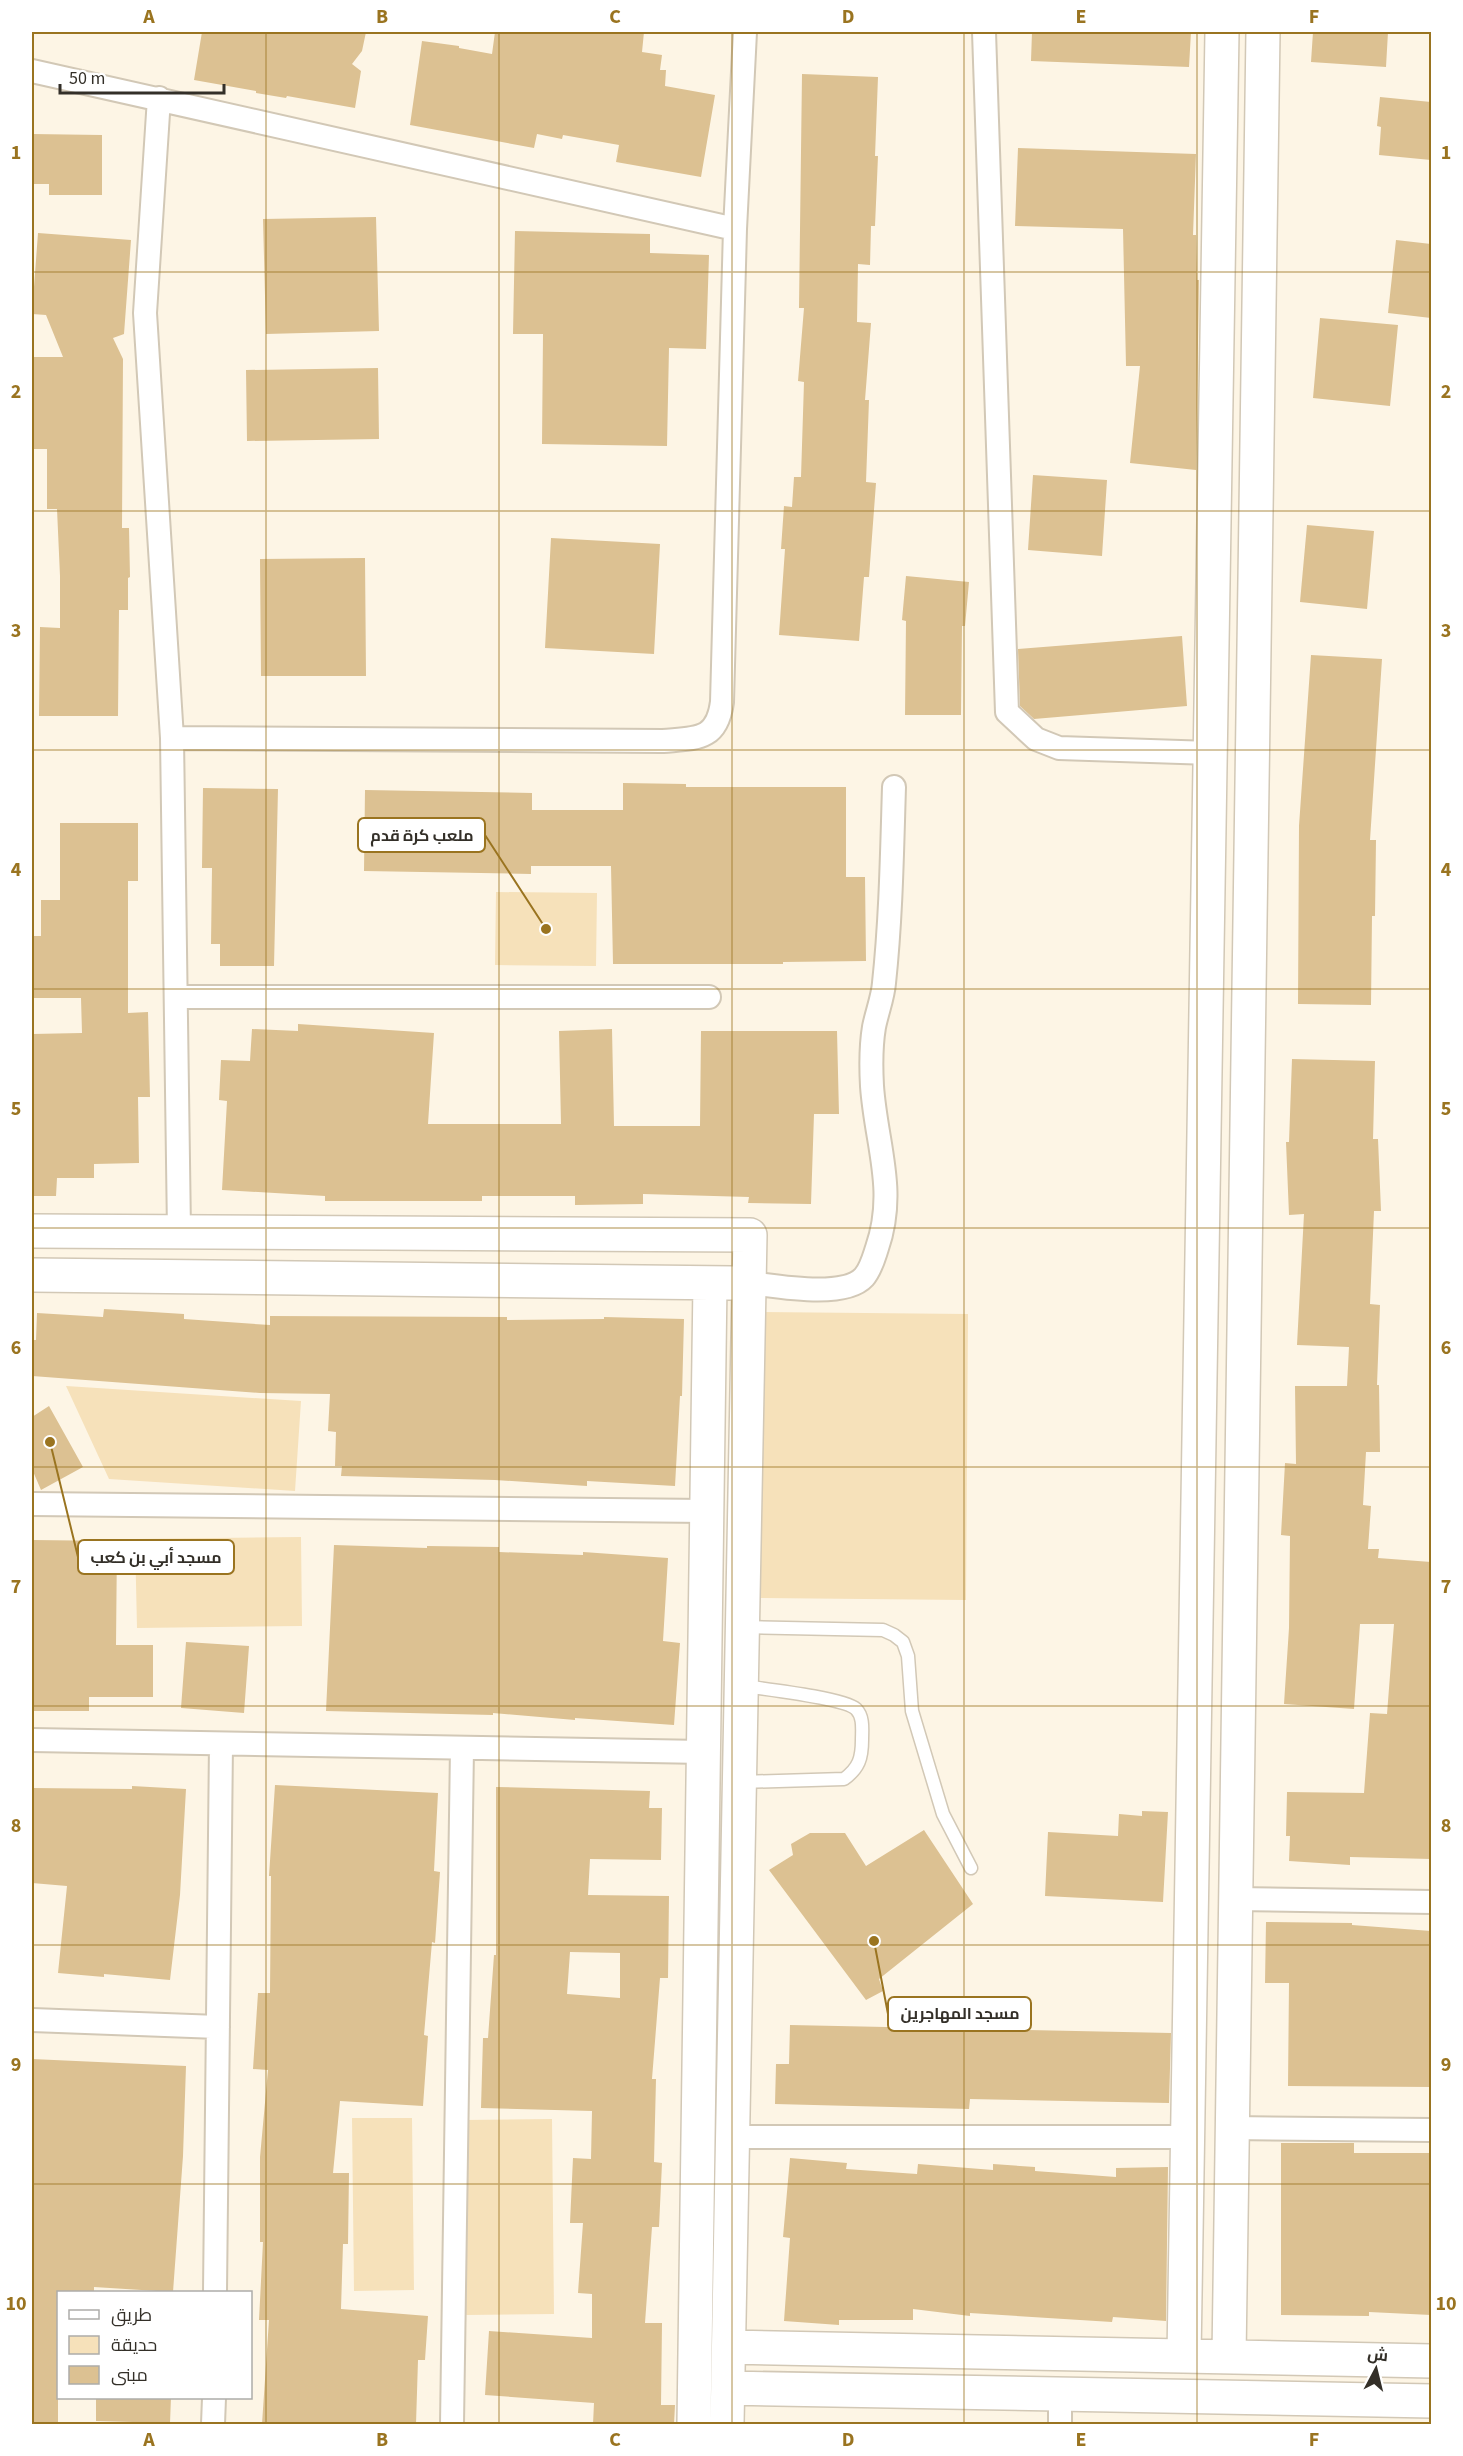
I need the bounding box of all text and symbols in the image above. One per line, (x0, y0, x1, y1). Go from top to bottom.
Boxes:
text: A (142, 3, 155, 31)
text: B (376, 3, 388, 31)
text: C (609, 3, 621, 31)
text: D (842, 3, 854, 31)
text: E (1076, 3, 1086, 31)
text: F (1309, 3, 1319, 31)
scale bar (60, 57, 224, 95)
text: 50 m (69, 66, 105, 91)
text: 1 (11, 139, 21, 167)
text: 1 (1441, 139, 1451, 167)
text: 2 (11, 378, 21, 406)
text: 2 (1441, 378, 1451, 406)
text: 3 (11, 617, 21, 645)
text: 3 (1441, 617, 1451, 645)
callout: ملعب كرة قدم (358, 818, 485, 852)
text: ملعب كرة قدم (370, 825, 474, 847)
text: 4 (11, 856, 22, 884)
text: 4 (1441, 856, 1452, 884)
text: 5 (11, 1095, 21, 1123)
text: 5 (1441, 1095, 1451, 1123)
text: 6 (11, 1334, 21, 1362)
text: 6 (1441, 1334, 1451, 1362)
callout: مسجد أبي بن كعب (78, 1540, 234, 1574)
text: مسجد أبي بن كعب (90, 1547, 222, 1570)
text: 7 (11, 1573, 21, 1601)
text: 7 (1441, 1573, 1451, 1601)
text: 8 (11, 1812, 21, 1840)
text: 8 (1441, 1812, 1451, 1840)
callout: مسجد المهاجرين (888, 1997, 1031, 2031)
text: مسجد المهاجرين (901, 2003, 1019, 2025)
text: 9 (11, 2051, 21, 2079)
text: 9 (1441, 2051, 1451, 2079)
text: 10 (5, 2290, 27, 2318)
text: 10 (1435, 2290, 1457, 2318)
legend (57, 2291, 252, 2399)
text: طريق (111, 2303, 152, 2328)
text: حديقة (111, 2333, 157, 2358)
north arrow (1346, 2339, 1406, 2399)
text: ش (1366, 2343, 1389, 2367)
text: مبنى (111, 2363, 148, 2388)
text: A (142, 2426, 155, 2454)
text: B (376, 2426, 388, 2454)
text: C (609, 2426, 621, 2454)
text: D (842, 2426, 854, 2454)
text: E (1076, 2426, 1086, 2454)
text: F (1309, 2426, 1319, 2454)

